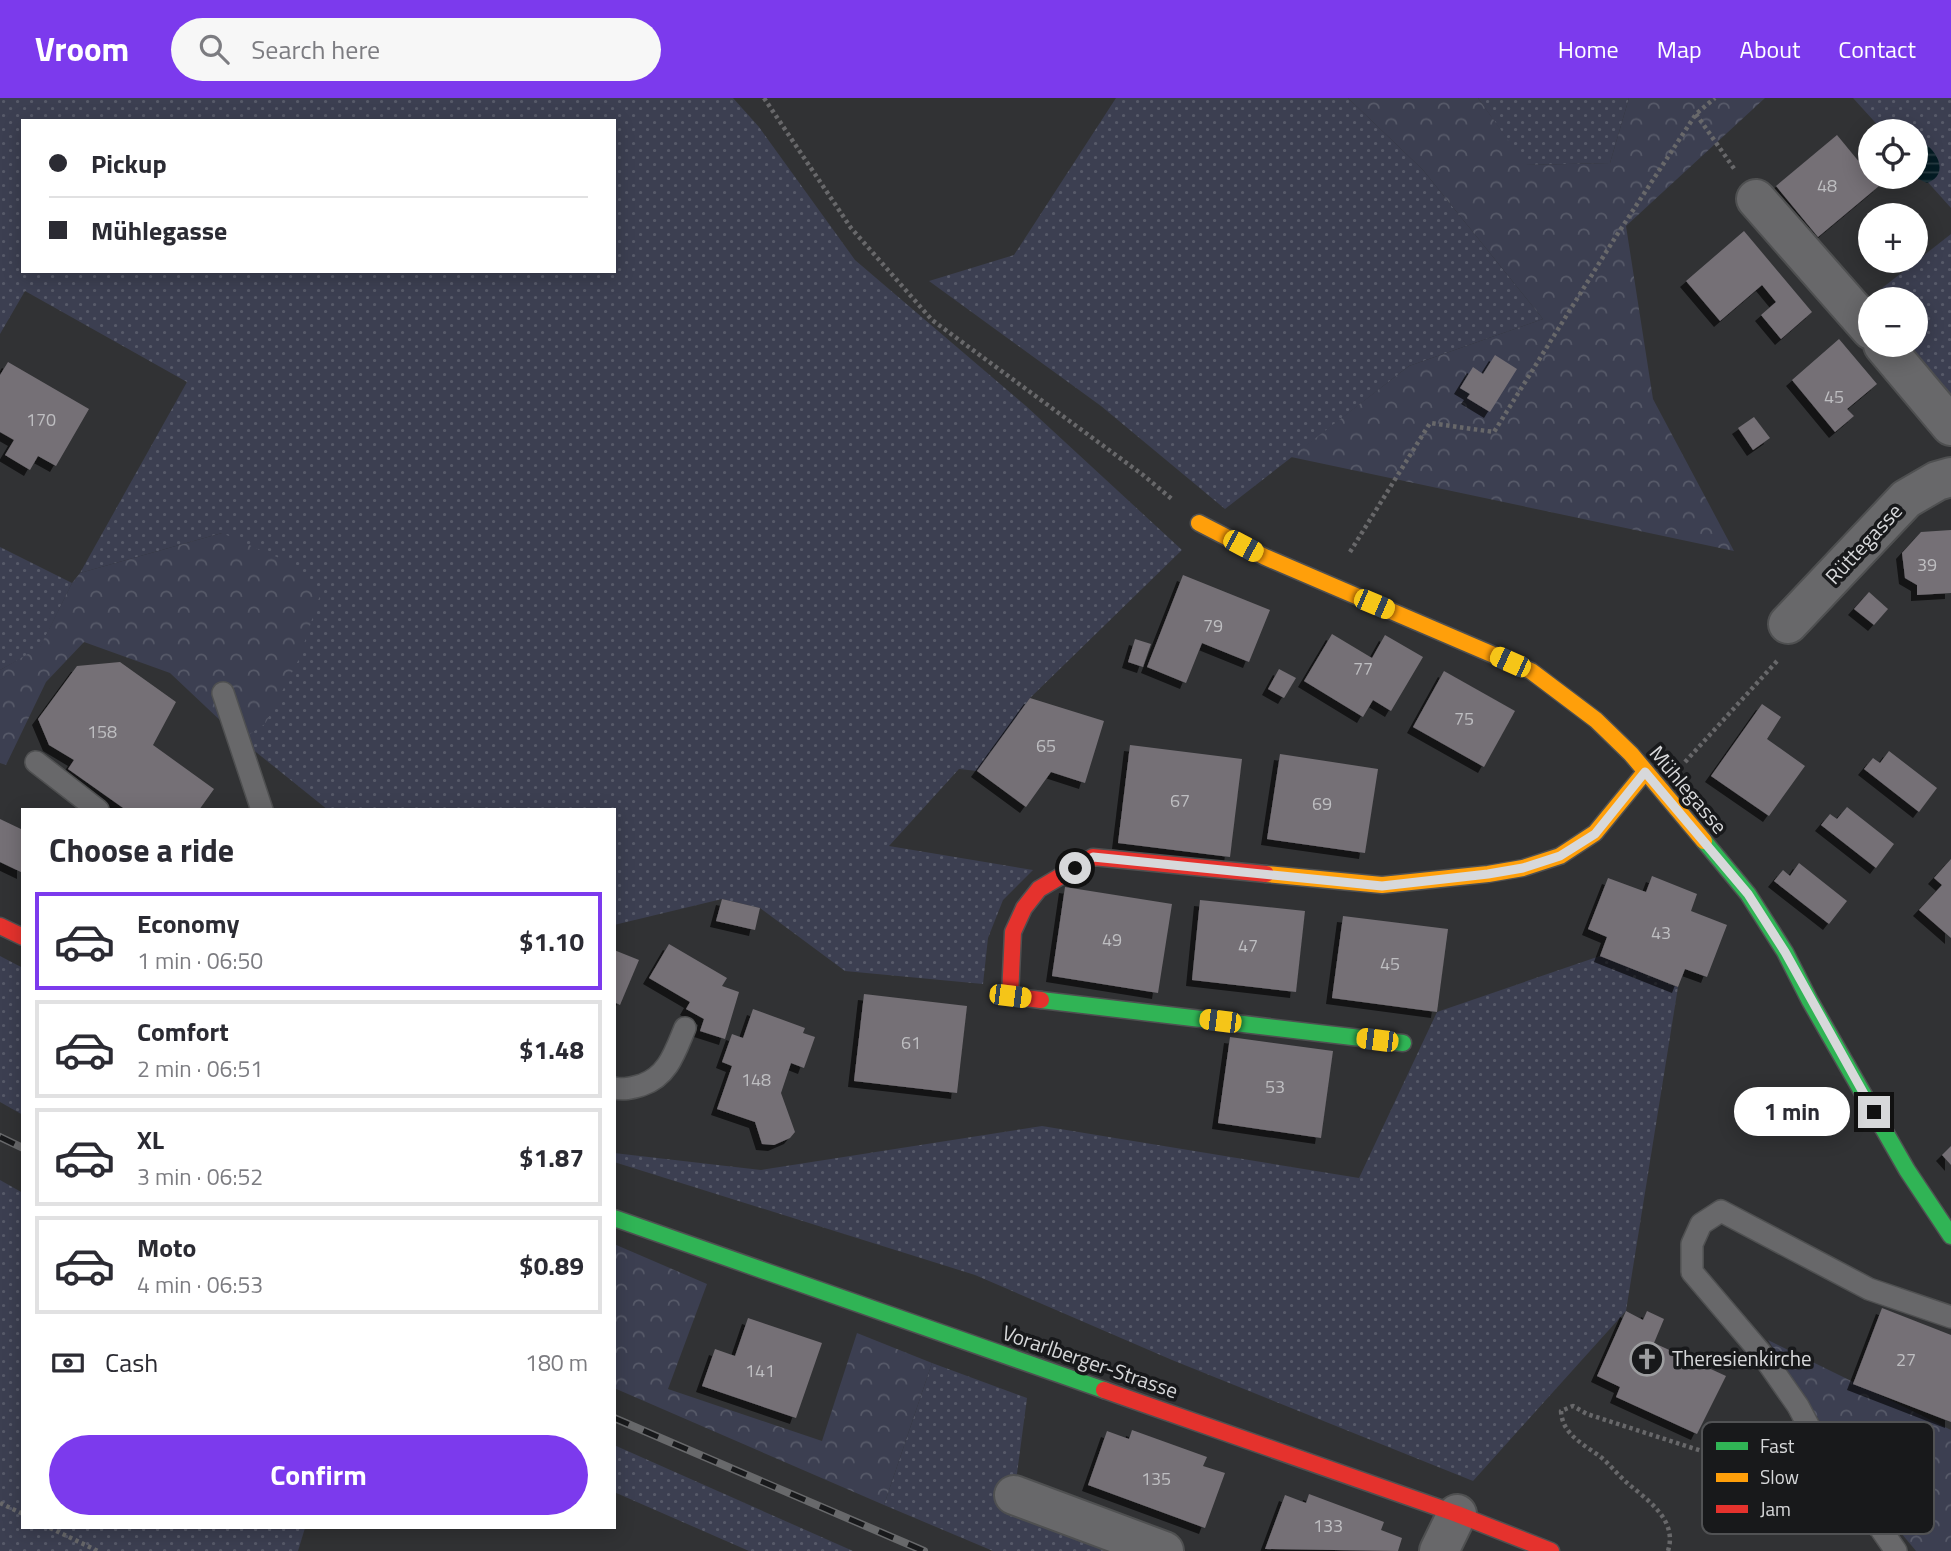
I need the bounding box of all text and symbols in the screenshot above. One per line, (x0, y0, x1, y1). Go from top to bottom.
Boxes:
search box (171, 18, 661, 81)
text: Vroom (35, 24, 129, 74)
icon: search (195, 30, 233, 68)
text: Search here (251, 30, 380, 69)
text: Home (1558, 31, 1619, 67)
text: Map (1657, 31, 1702, 67)
text: About (1740, 31, 1800, 67)
text: Contact (1838, 31, 1916, 67)
map controls (1858, 119, 1928, 357)
button: locate (1858, 119, 1928, 189)
text: Pickup (91, 144, 167, 183)
house number: 48 (1817, 172, 1837, 199)
button: + (1858, 203, 1928, 273)
text: Mühlegasse (91, 211, 227, 250)
button: − (1858, 287, 1928, 357)
house number: 45 (1824, 383, 1844, 410)
house number: 170 (26, 406, 56, 433)
street label: Rüttegasse (1817, 496, 1909, 591)
car (1220, 527, 1267, 565)
house number: 39 (1917, 551, 1937, 578)
car (1351, 586, 1398, 622)
house number: 79 (1203, 612, 1223, 639)
car (1487, 644, 1534, 680)
house number: 77 (1353, 655, 1373, 682)
house number: 75 (1454, 705, 1474, 732)
house number: 158 (87, 718, 117, 745)
house number: 65 (1036, 732, 1056, 759)
street label: Mühlegasse (1642, 738, 1735, 841)
house number: 67 (1170, 787, 1190, 814)
house number: 69 (1312, 790, 1332, 817)
text: Choose a ride (49, 826, 234, 874)
route start (1059, 852, 1091, 884)
text: Economy (137, 904, 239, 943)
icon: car (53, 910, 116, 973)
house number: 43 (1651, 919, 1671, 946)
text: $1.10 (519, 922, 584, 961)
house number: 49 (1102, 926, 1122, 953)
house number: 47 (1238, 932, 1258, 959)
text: 1 min · 06:50 (137, 943, 263, 978)
house number: 45 (1380, 950, 1400, 977)
car (988, 983, 1033, 1009)
car (1198, 1008, 1243, 1034)
text: Comfort (137, 1012, 229, 1051)
icon: car (53, 1018, 116, 1081)
car (1355, 1027, 1400, 1053)
house number: 61 (901, 1029, 921, 1056)
text: $1.48 (519, 1030, 584, 1069)
text: 2 min · 06:51 (137, 1051, 263, 1086)
house number: 148 (741, 1066, 771, 1093)
house number: 53 (1265, 1073, 1285, 1100)
callout: 1 min (1734, 1088, 1850, 1136)
text: 1 min (1764, 1094, 1820, 1129)
route end (1858, 1096, 1890, 1128)
text: XL (137, 1120, 164, 1159)
icon: car (53, 1126, 116, 1189)
text: $1.87 (519, 1138, 584, 1177)
text: 3 min · 06:52 (137, 1159, 263, 1194)
text: Moto (137, 1228, 196, 1267)
icon: car (53, 1234, 116, 1297)
text: $0.89 (519, 1246, 584, 1285)
text: 4 min · 06:53 (137, 1267, 263, 1302)
street label: Vorarlberger-Strasse (998, 1316, 1183, 1406)
church icon: Theresienkirche (1628, 1340, 1666, 1378)
place label: Theresienkirche (1672, 1342, 1812, 1374)
text: Cash (105, 1343, 158, 1382)
icon: cash (49, 1344, 87, 1382)
text: 180 m (525, 1345, 588, 1380)
house number: 27 (1896, 1346, 1916, 1373)
house number: 141 (745, 1357, 775, 1384)
legend (1702, 1422, 1934, 1534)
text: Fast (1760, 1431, 1795, 1460)
button: Confirm (49, 1435, 588, 1515)
text: Slow (1760, 1462, 1799, 1491)
house number: 135 (1141, 1465, 1171, 1492)
text: Jam (1760, 1494, 1791, 1523)
house number: 133 (1313, 1512, 1343, 1539)

